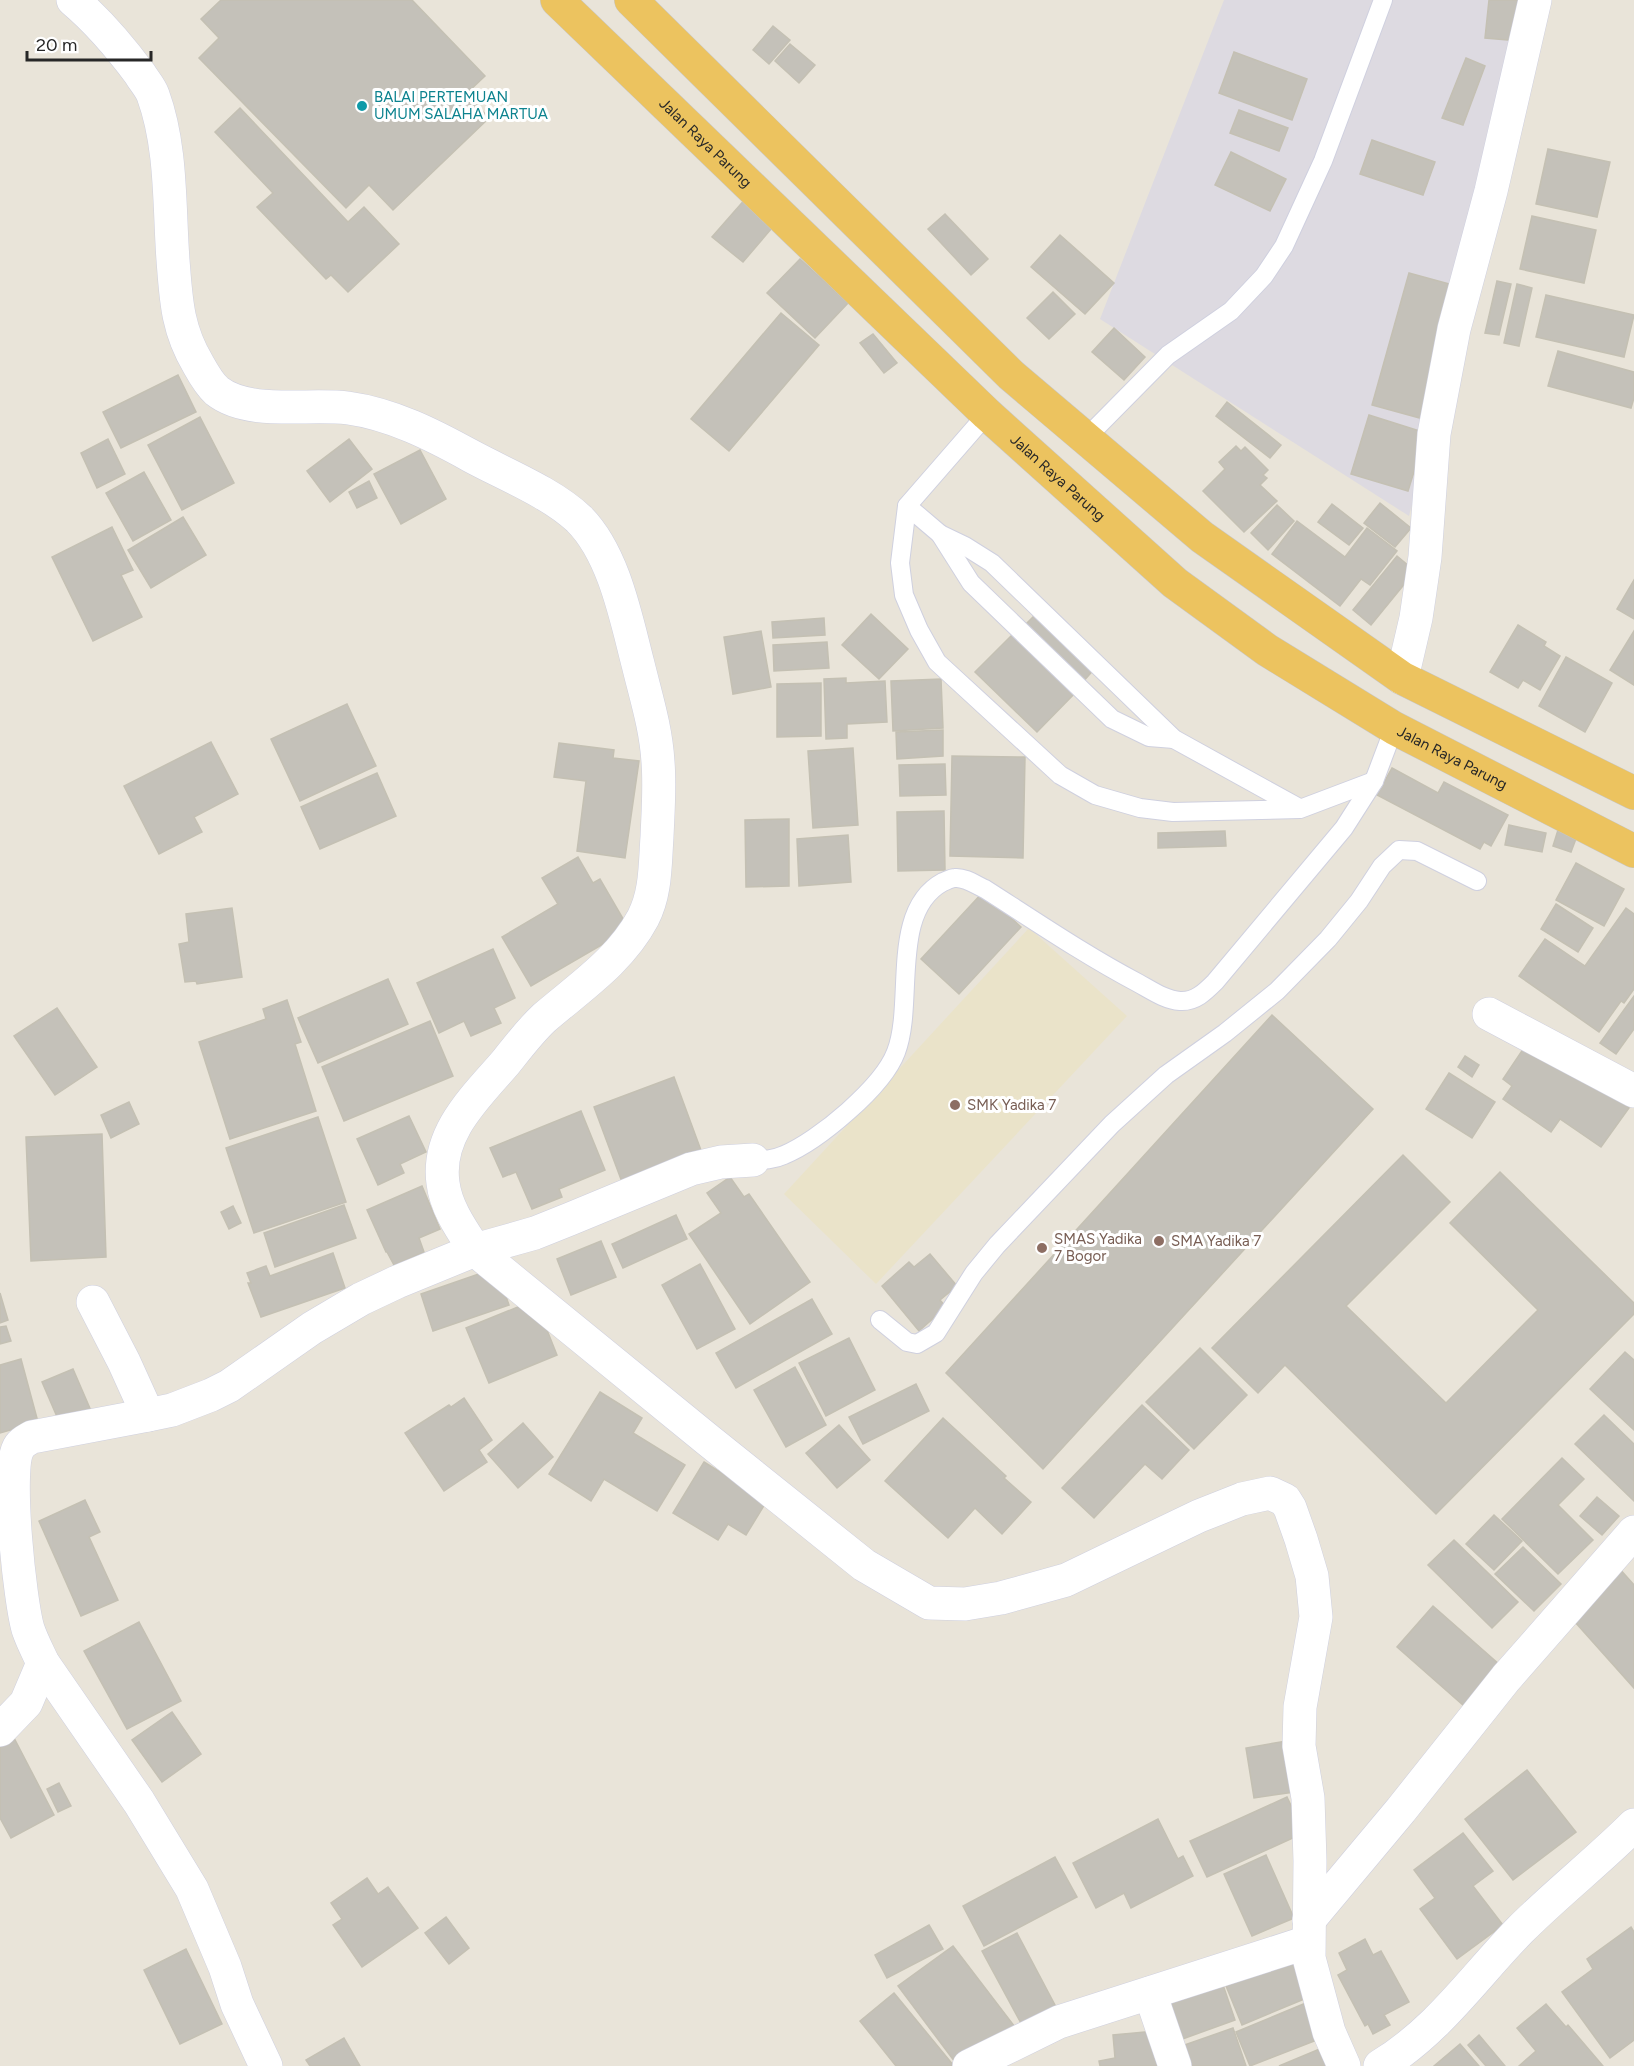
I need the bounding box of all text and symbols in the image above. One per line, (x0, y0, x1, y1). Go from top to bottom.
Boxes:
scale bar (27, 24, 152, 62)
text: 20 m (36, 34, 77, 56)
place label: BALAI PERTEMUAN UMUM SALAHA MARTUA (374, 88, 548, 123)
street label: Jalan Raya Parung (655, 94, 755, 191)
marker: BALAI PERTEMUAN UMUM SALAHA MARTUA (355, 99, 369, 113)
street label: Jalan Raya Parung (1007, 430, 1109, 525)
street label: Jalan Raya Parung (1394, 722, 1510, 794)
place label: SMK Yadika 7 (967, 1096, 1056, 1114)
marker: SMK Yadika 7 (948, 1098, 962, 1112)
place label: SMAS Yadika 7 Bogor (1054, 1230, 1142, 1265)
place label: SMA Yadika 7 (1171, 1232, 1261, 1250)
marker: SMA Yadika 7 (1152, 1234, 1166, 1248)
marker: SMAS Yadika 7 Bogor (1035, 1241, 1049, 1255)

